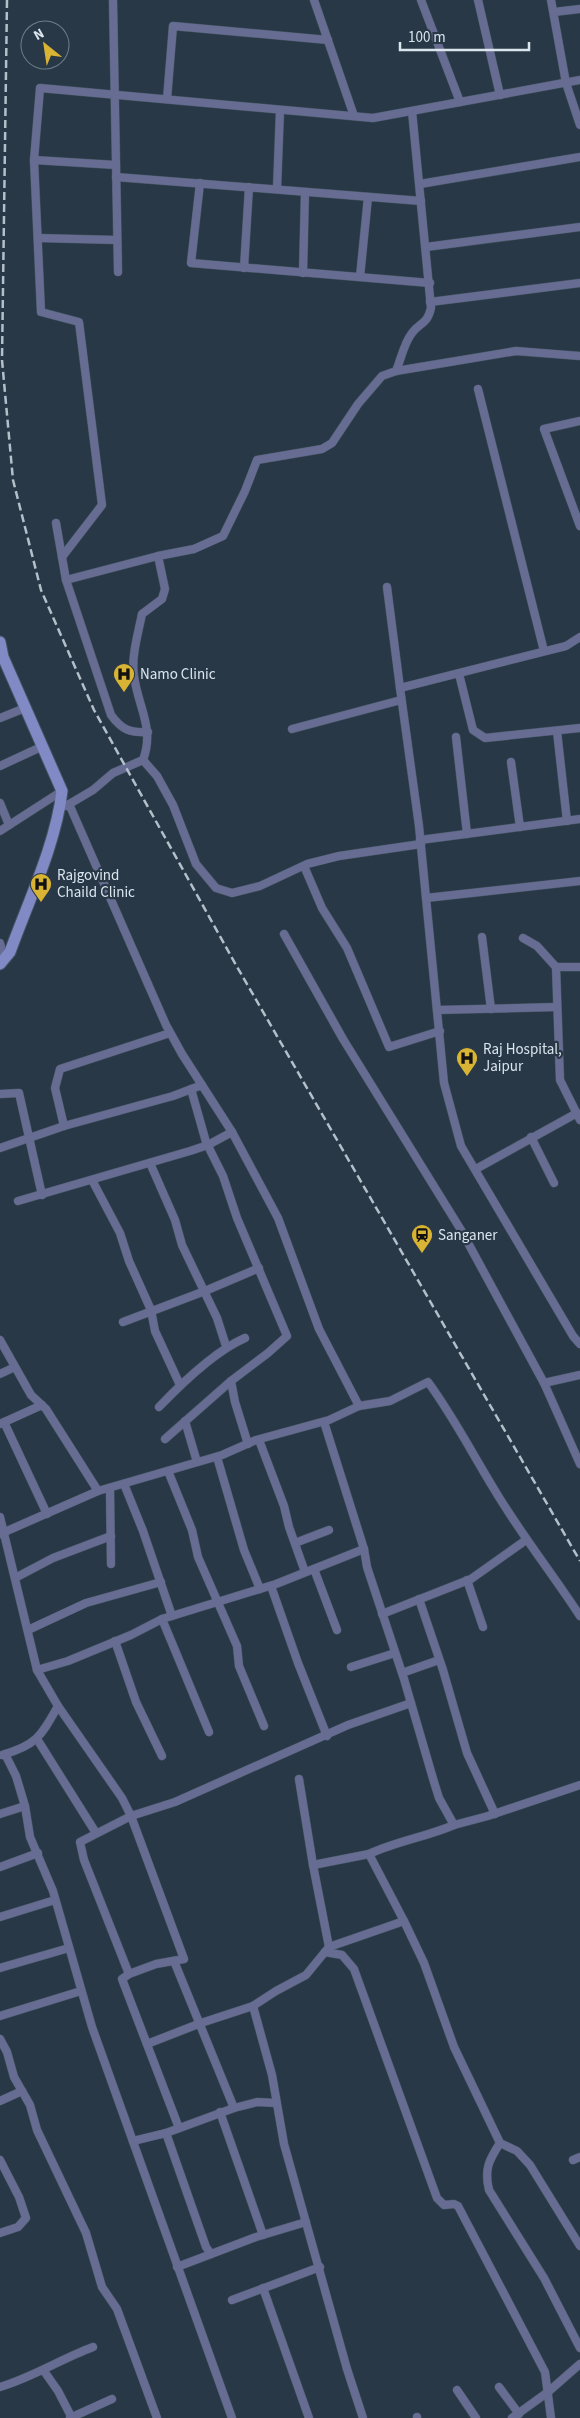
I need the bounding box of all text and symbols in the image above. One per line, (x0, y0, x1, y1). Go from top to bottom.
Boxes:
north arrow (20, 20, 70, 70)
scale bar (400, 20, 529, 52)
text: N (30, 24, 48, 46)
text: 100 m (408, 27, 446, 48)
hospital icon: Namo Clinic (112, 662, 136, 693)
place label: Namo Clinic (140, 664, 216, 685)
place label: Rajgovind Chaild Clinic (57, 865, 135, 903)
hospital icon: Rajgovind Chaild Clinic (29, 872, 53, 903)
place label: Raj Hospital, Jaipur (483, 1039, 562, 1077)
hospital icon: Raj Hospital, Jaipur (455, 1046, 479, 1077)
station icon: Sanganer (410, 1223, 434, 1254)
place label: Sanganer (438, 1225, 498, 1246)

